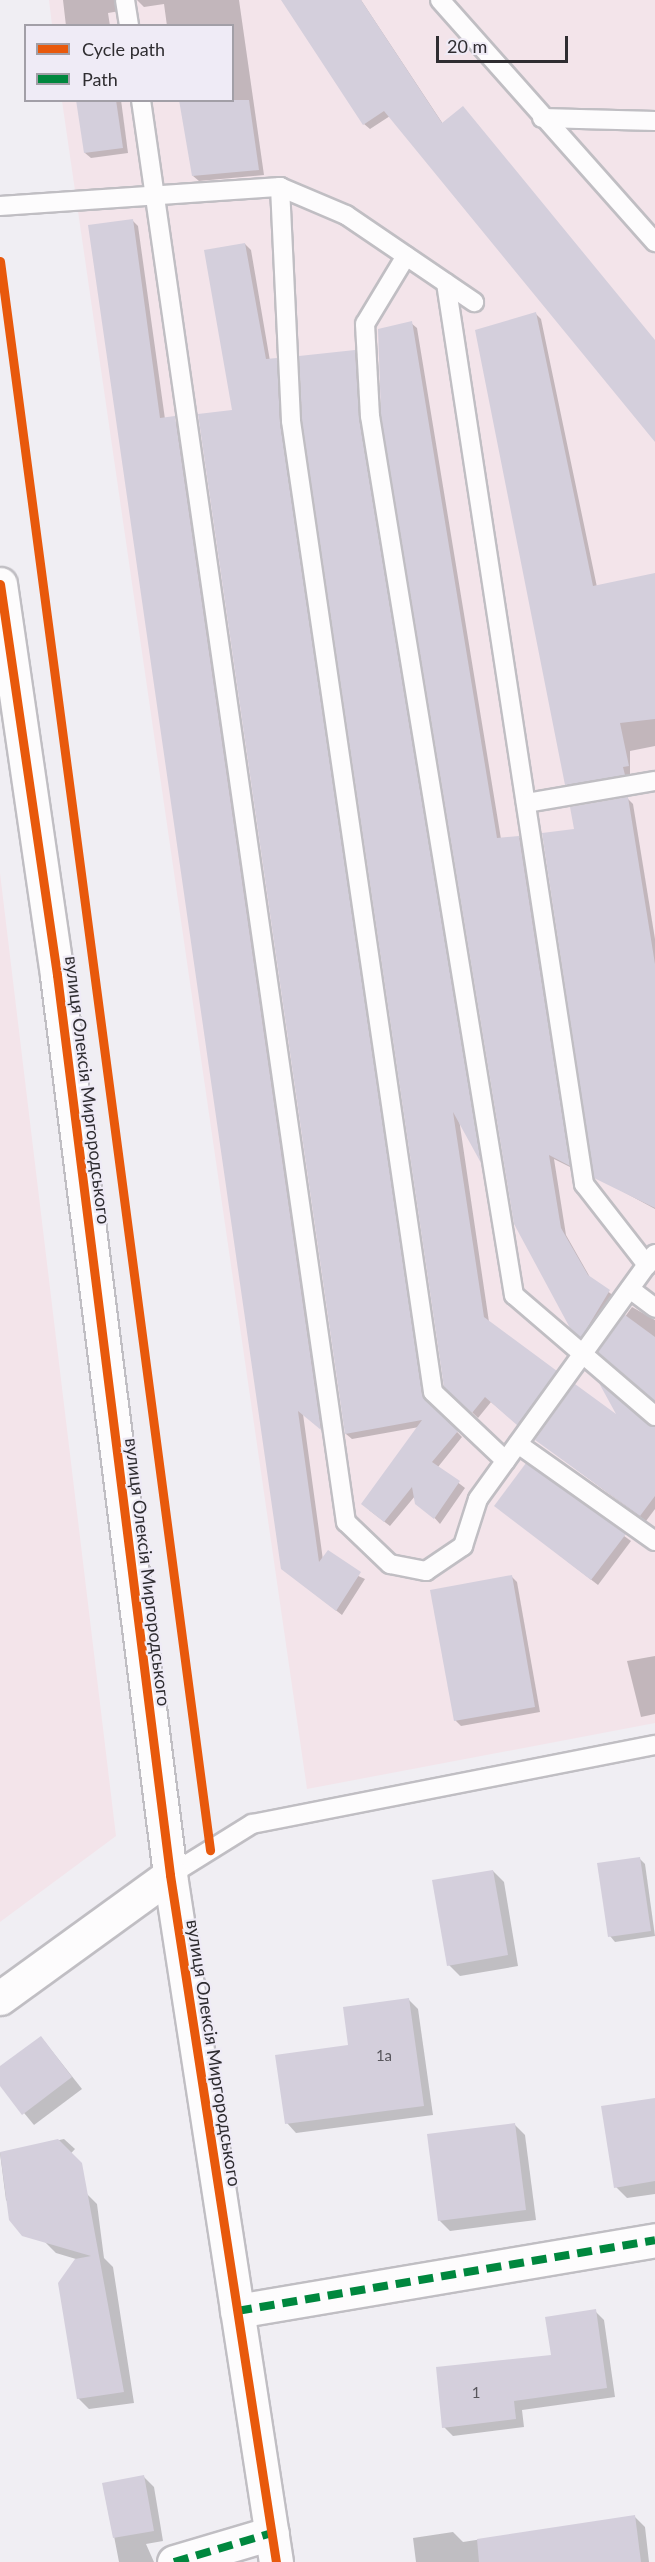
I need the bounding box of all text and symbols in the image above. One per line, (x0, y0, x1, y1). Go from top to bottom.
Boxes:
legend (24, 24, 234, 102)
scale bar (439, 24, 571, 62)
text: 20 m (447, 35, 487, 57)
text: Cycle path (82, 38, 165, 60)
text: Path (82, 68, 118, 90)
street label: вулиця Олексія Миргородського (61, 955, 115, 1225)
street label: вулиця Олексія Миргородського (121, 1437, 175, 1707)
street label: вулиця Олексія Миргородського (182, 1918, 246, 2188)
house number: 1а (376, 2047, 392, 2065)
house number: 1 (472, 2384, 480, 2402)

